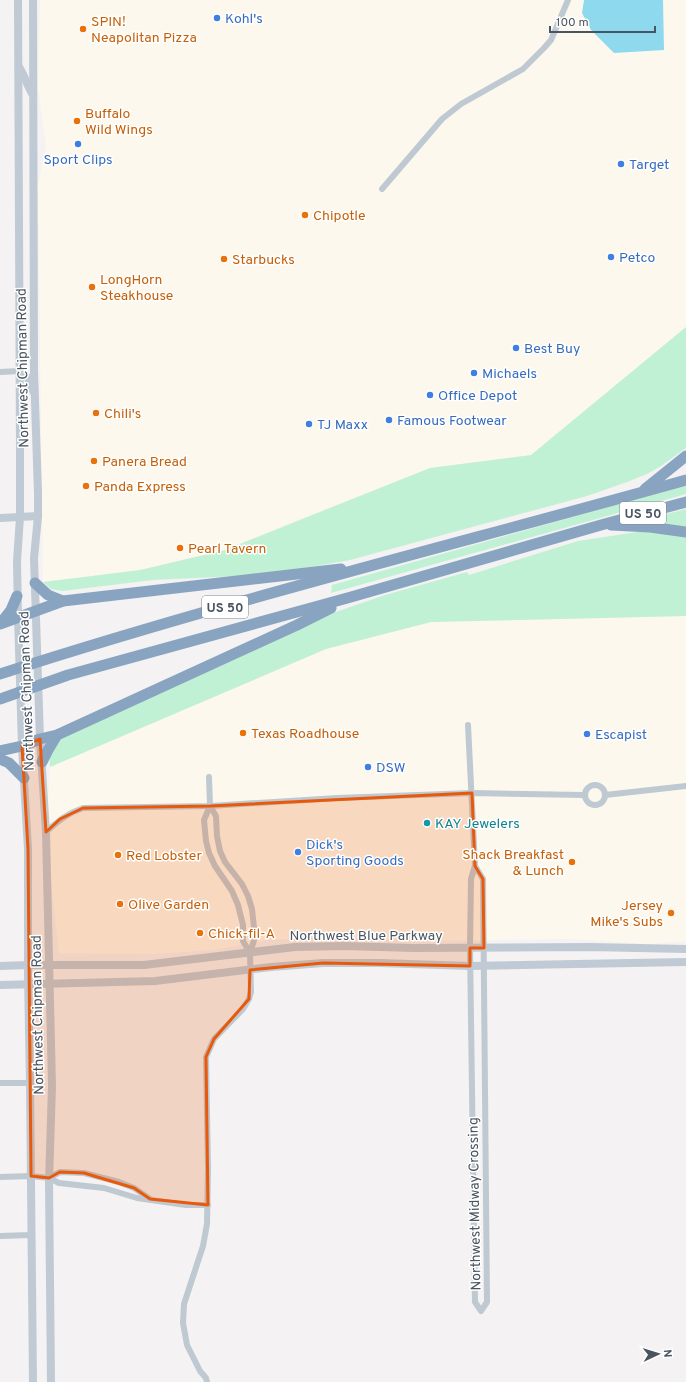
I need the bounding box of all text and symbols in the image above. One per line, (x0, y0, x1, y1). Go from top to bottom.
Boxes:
scale bar (550, 8, 655, 34)
place label: Kohl's (225, 11, 263, 28)
marker: Kohl's (212, 13, 222, 23)
place label: SPIN! Neapolitan Pizza (91, 14, 197, 47)
text: 100 m (556, 15, 589, 31)
marker: SPIN! Neapolitan Pizza (78, 24, 88, 34)
place label: Buffalo Wild Wings (85, 106, 153, 139)
marker: Buffalo Wild Wings (72, 116, 82, 126)
marker: Sport Clips (73, 139, 83, 149)
place label: Sport Clips (43, 152, 113, 169)
place label: Target (629, 157, 669, 174)
marker: Target (616, 159, 626, 169)
place label: Chipotle (313, 208, 366, 225)
marker: Chipotle (300, 210, 310, 220)
place label: Petco (619, 250, 656, 267)
place label: Starbucks (232, 252, 295, 269)
marker: Petco (606, 252, 616, 262)
marker: Starbucks (219, 254, 229, 264)
place label: LongHorn Steakhouse (100, 272, 173, 305)
marker: LongHorn Steakhouse (87, 282, 97, 292)
street label: Northwest Chipman Road (14, 288, 33, 448)
place label: Best Buy (524, 341, 580, 358)
marker: Best Buy (511, 343, 521, 353)
place label: Michaels (482, 366, 537, 383)
marker: Michaels (469, 368, 479, 378)
place label: Office Depot (438, 388, 517, 405)
marker: Office Depot (425, 390, 435, 400)
place label: Chili's (104, 406, 141, 423)
marker: Chili's (91, 408, 101, 418)
place label: Famous Footwear (397, 413, 507, 430)
marker: Famous Footwear (384, 415, 394, 425)
place label: TJ Maxx (317, 417, 368, 434)
marker: TJ Maxx (304, 419, 314, 429)
place label: Panera Bread (102, 454, 187, 471)
marker: Panera Bread (89, 456, 99, 466)
place label: Panda Express (94, 479, 186, 496)
marker: Panda Express (81, 481, 91, 491)
road number: US 50 (620, 502, 666, 524)
place label: Pearl Tavern (188, 541, 266, 558)
marker: Pearl Tavern (175, 543, 185, 553)
road number: US 50 (202, 596, 248, 618)
street label: Northwest Chipman Road (16, 611, 39, 771)
place label: Texas Roadhouse (251, 726, 359, 743)
place label: Escapist (595, 727, 647, 744)
marker: Texas Roadhouse (238, 728, 248, 738)
marker: Escapist (582, 729, 592, 739)
place label: DSW (376, 760, 406, 777)
marker: DSW (363, 762, 373, 772)
place label: KAY Jewelers (435, 816, 520, 833)
marker: KAY Jewelers (422, 818, 432, 828)
place label: Dick's Sporting Goods (306, 837, 404, 870)
marker: Dick's Sporting Goods (293, 847, 303, 857)
place label: Shack Breakfast & Lunch (462, 847, 564, 880)
place label: Red Lobster (126, 848, 203, 865)
marker: Red Lobster (113, 850, 123, 860)
marker: Shack Breakfast & Lunch (567, 857, 577, 867)
place label: Olive Garden (128, 897, 209, 914)
place label: Jersey Mike's Subs (590, 898, 663, 931)
marker: Olive Garden (115, 899, 125, 909)
marker: Jersey Mike's Subs (666, 908, 676, 918)
place label: Chick-fil-A (208, 926, 275, 943)
marker: Chick-fil-A (195, 928, 205, 938)
street label: Northwest Blue Parkway (289, 928, 443, 945)
street label: Northwest Chipman Road (29, 935, 48, 1095)
street label: Northwest Midway Crossing (465, 1117, 486, 1291)
north arrow (638, 1334, 678, 1374)
text: N (660, 1349, 674, 1358)

